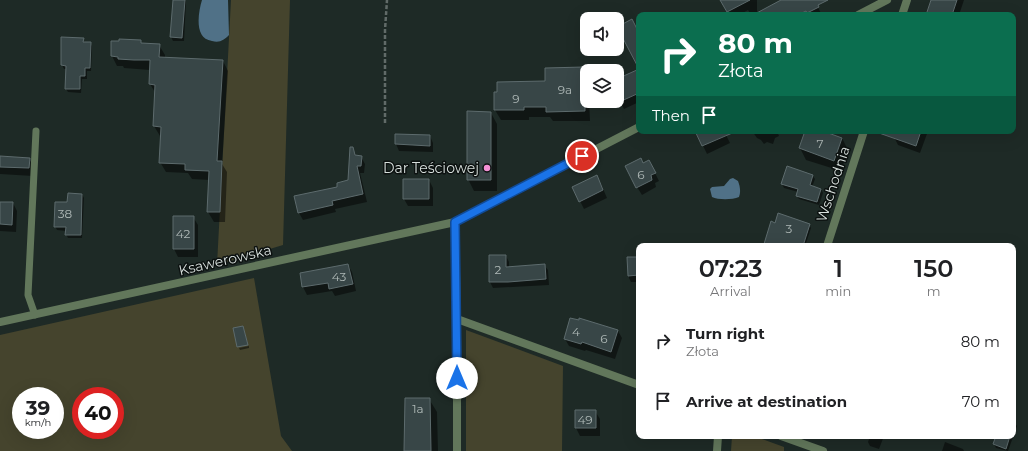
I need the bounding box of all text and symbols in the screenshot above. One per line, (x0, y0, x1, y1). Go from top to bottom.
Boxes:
map controls (580, 12, 624, 108)
button: sound (580, 12, 624, 56)
text: 80 m (718, 26, 793, 60)
icon: right (652, 28, 704, 80)
text: Złota (718, 60, 764, 82)
button: layers (580, 64, 624, 108)
house number: 9a (558, 82, 572, 97)
house number: 9 (512, 91, 520, 106)
icon: arrive (698, 104, 720, 126)
text: Then (652, 106, 690, 125)
house number: 7 (816, 136, 824, 151)
pin (565, 139, 599, 173)
street label: Wschodnia (812, 144, 854, 224)
icon: arrive (571, 145, 593, 167)
place label: Dar Teściowej (383, 159, 479, 177)
marker: Dar Teściowej (482, 163, 492, 173)
house number: 6 (637, 167, 645, 182)
house number: 38 (58, 206, 73, 221)
house number: 3 (786, 221, 793, 236)
house number: 42 (176, 226, 191, 241)
street label: Ksawerowska (177, 241, 273, 279)
text: 07:23 (699, 254, 763, 283)
text: 1 (834, 254, 843, 283)
text: 150 (914, 254, 953, 283)
house number: 2 (495, 262, 502, 277)
house number: 43 (332, 269, 346, 284)
text: Arrival (710, 283, 751, 299)
text: min (825, 283, 851, 299)
text: m (927, 283, 941, 299)
house number: 4 (572, 324, 580, 339)
text: Turn right (686, 324, 765, 343)
icon: right (652, 330, 674, 352)
house number: 6 (600, 331, 608, 346)
text: 80 m (961, 332, 1000, 351)
text: Złota (686, 343, 719, 359)
position arrow (436, 357, 478, 399)
speed limit sign: 40 (72, 387, 124, 439)
icon: arrive (652, 390, 674, 412)
text: Arrive at destination (686, 392, 847, 411)
text: 70 m (962, 392, 1000, 411)
text: 39 (26, 396, 50, 420)
house number: 1a (412, 401, 424, 416)
house number: 49 (577, 412, 593, 427)
text: km/h (25, 416, 51, 429)

